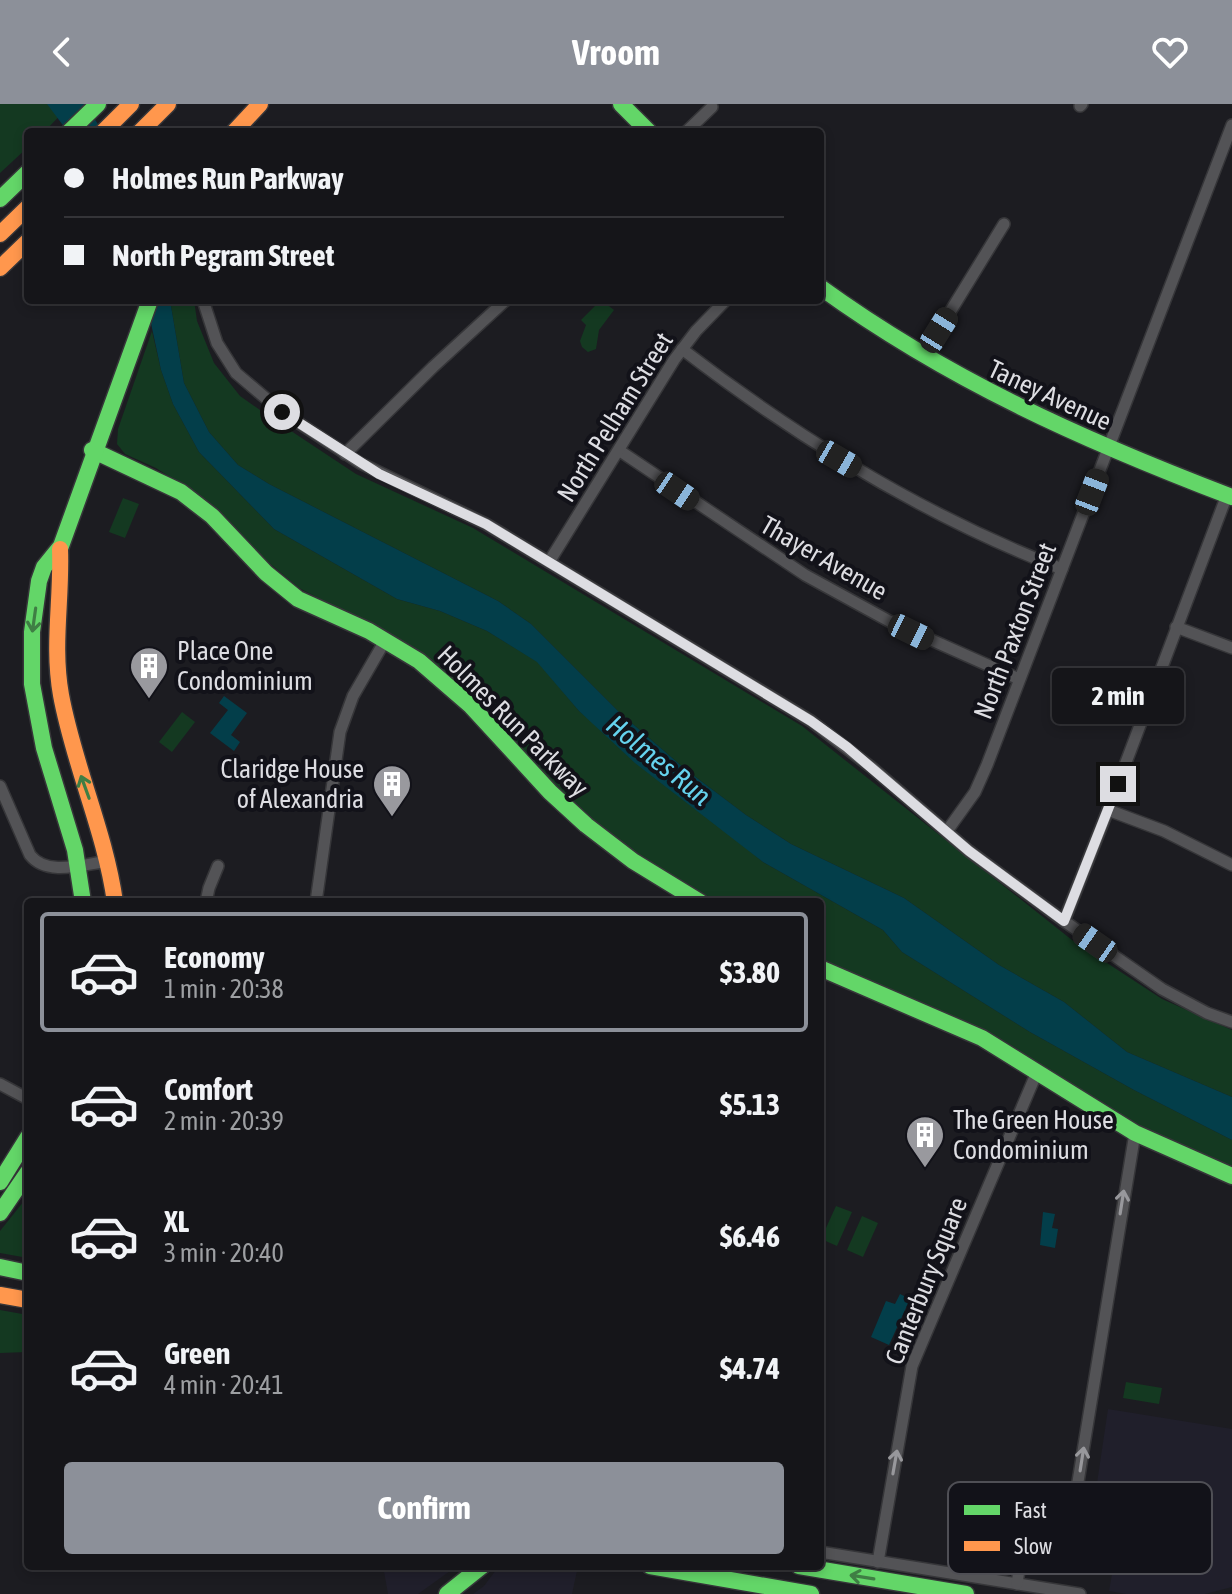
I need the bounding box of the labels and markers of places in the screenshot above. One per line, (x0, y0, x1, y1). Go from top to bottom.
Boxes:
place label: Place One Condominium (177, 636, 313, 696)
building icon: Place One Condominium (128, 645, 170, 700)
place label: Claridge House of Alexandria (220, 754, 364, 814)
building icon: Claridge House of Alexandria (371, 763, 413, 818)
place label: The Green House Condominium (953, 1105, 1114, 1165)
building icon: The Green House Condominium (904, 1114, 946, 1169)

